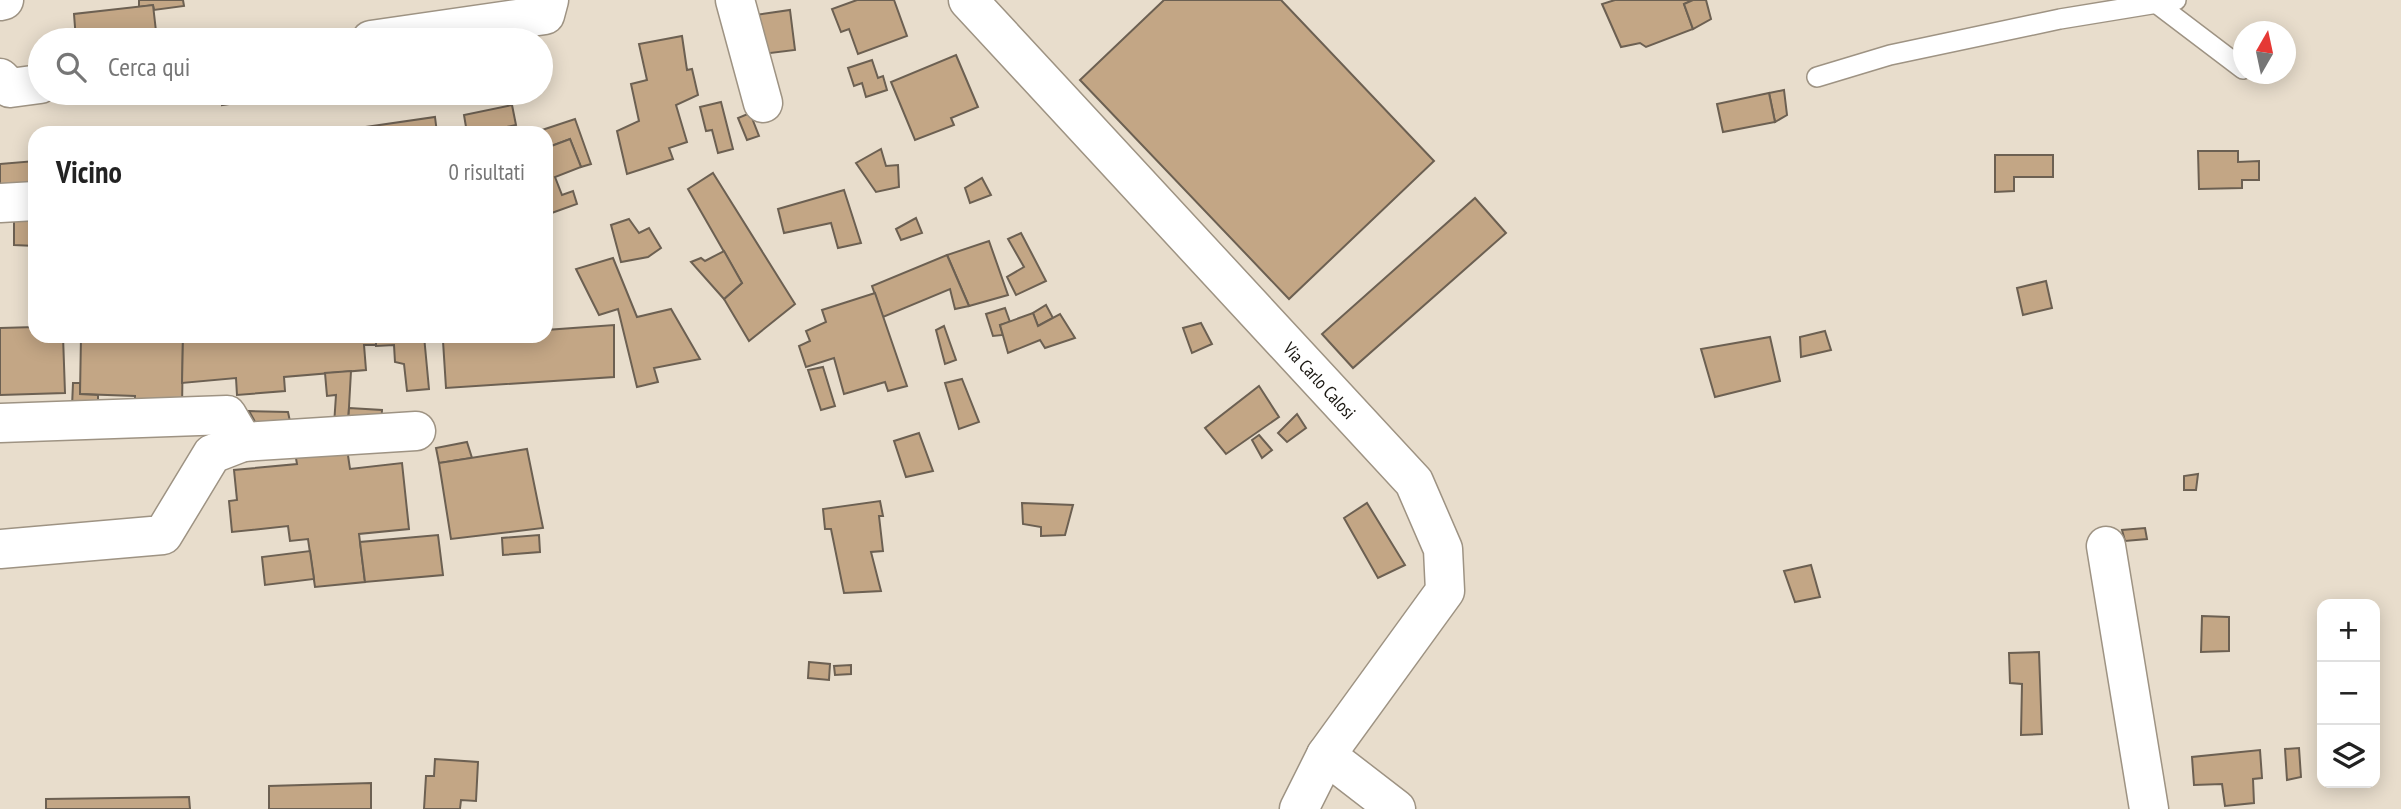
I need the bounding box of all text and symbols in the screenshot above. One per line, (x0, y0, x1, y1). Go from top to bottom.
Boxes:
north arrow (2233, 21, 2296, 84)
search box (28, 28, 553, 105)
icon: search (52, 48, 90, 86)
text: Cerca qui (108, 50, 190, 83)
text: Vicino (56, 152, 122, 191)
text: 0 risultati (449, 157, 525, 186)
street label: Via Carlo Calosi (1278, 336, 1361, 423)
map controls (2317, 599, 2380, 788)
button: + (2317, 599, 2380, 662)
button: − (2317, 662, 2380, 725)
button: layers (2317, 725, 2380, 788)

